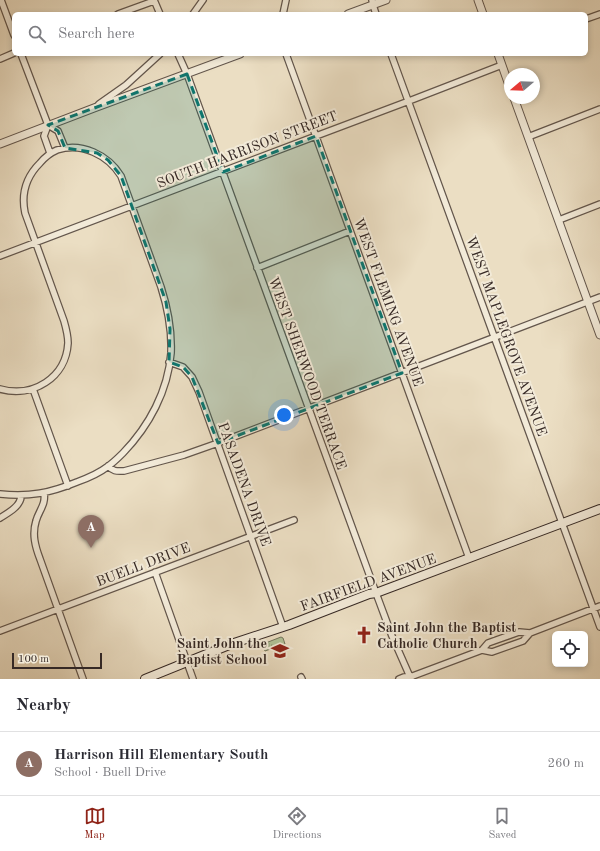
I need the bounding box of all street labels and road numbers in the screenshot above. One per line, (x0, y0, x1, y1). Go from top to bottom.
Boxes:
street label: SOUTH HARRISON STREET (155, 109, 340, 191)
street label: WEST FLEMING AVENUE (351, 216, 425, 388)
street label: WEST MAPLEGROVE AVENUE (463, 235, 549, 438)
street label: WEST SHERWOOD TERRACE (266, 275, 349, 472)
street label: PASADENA DRIVE (215, 421, 273, 548)
street label: BUELL DRIVE (94, 541, 192, 589)
street label: FAIRFIELD AVENUE (298, 552, 438, 614)

